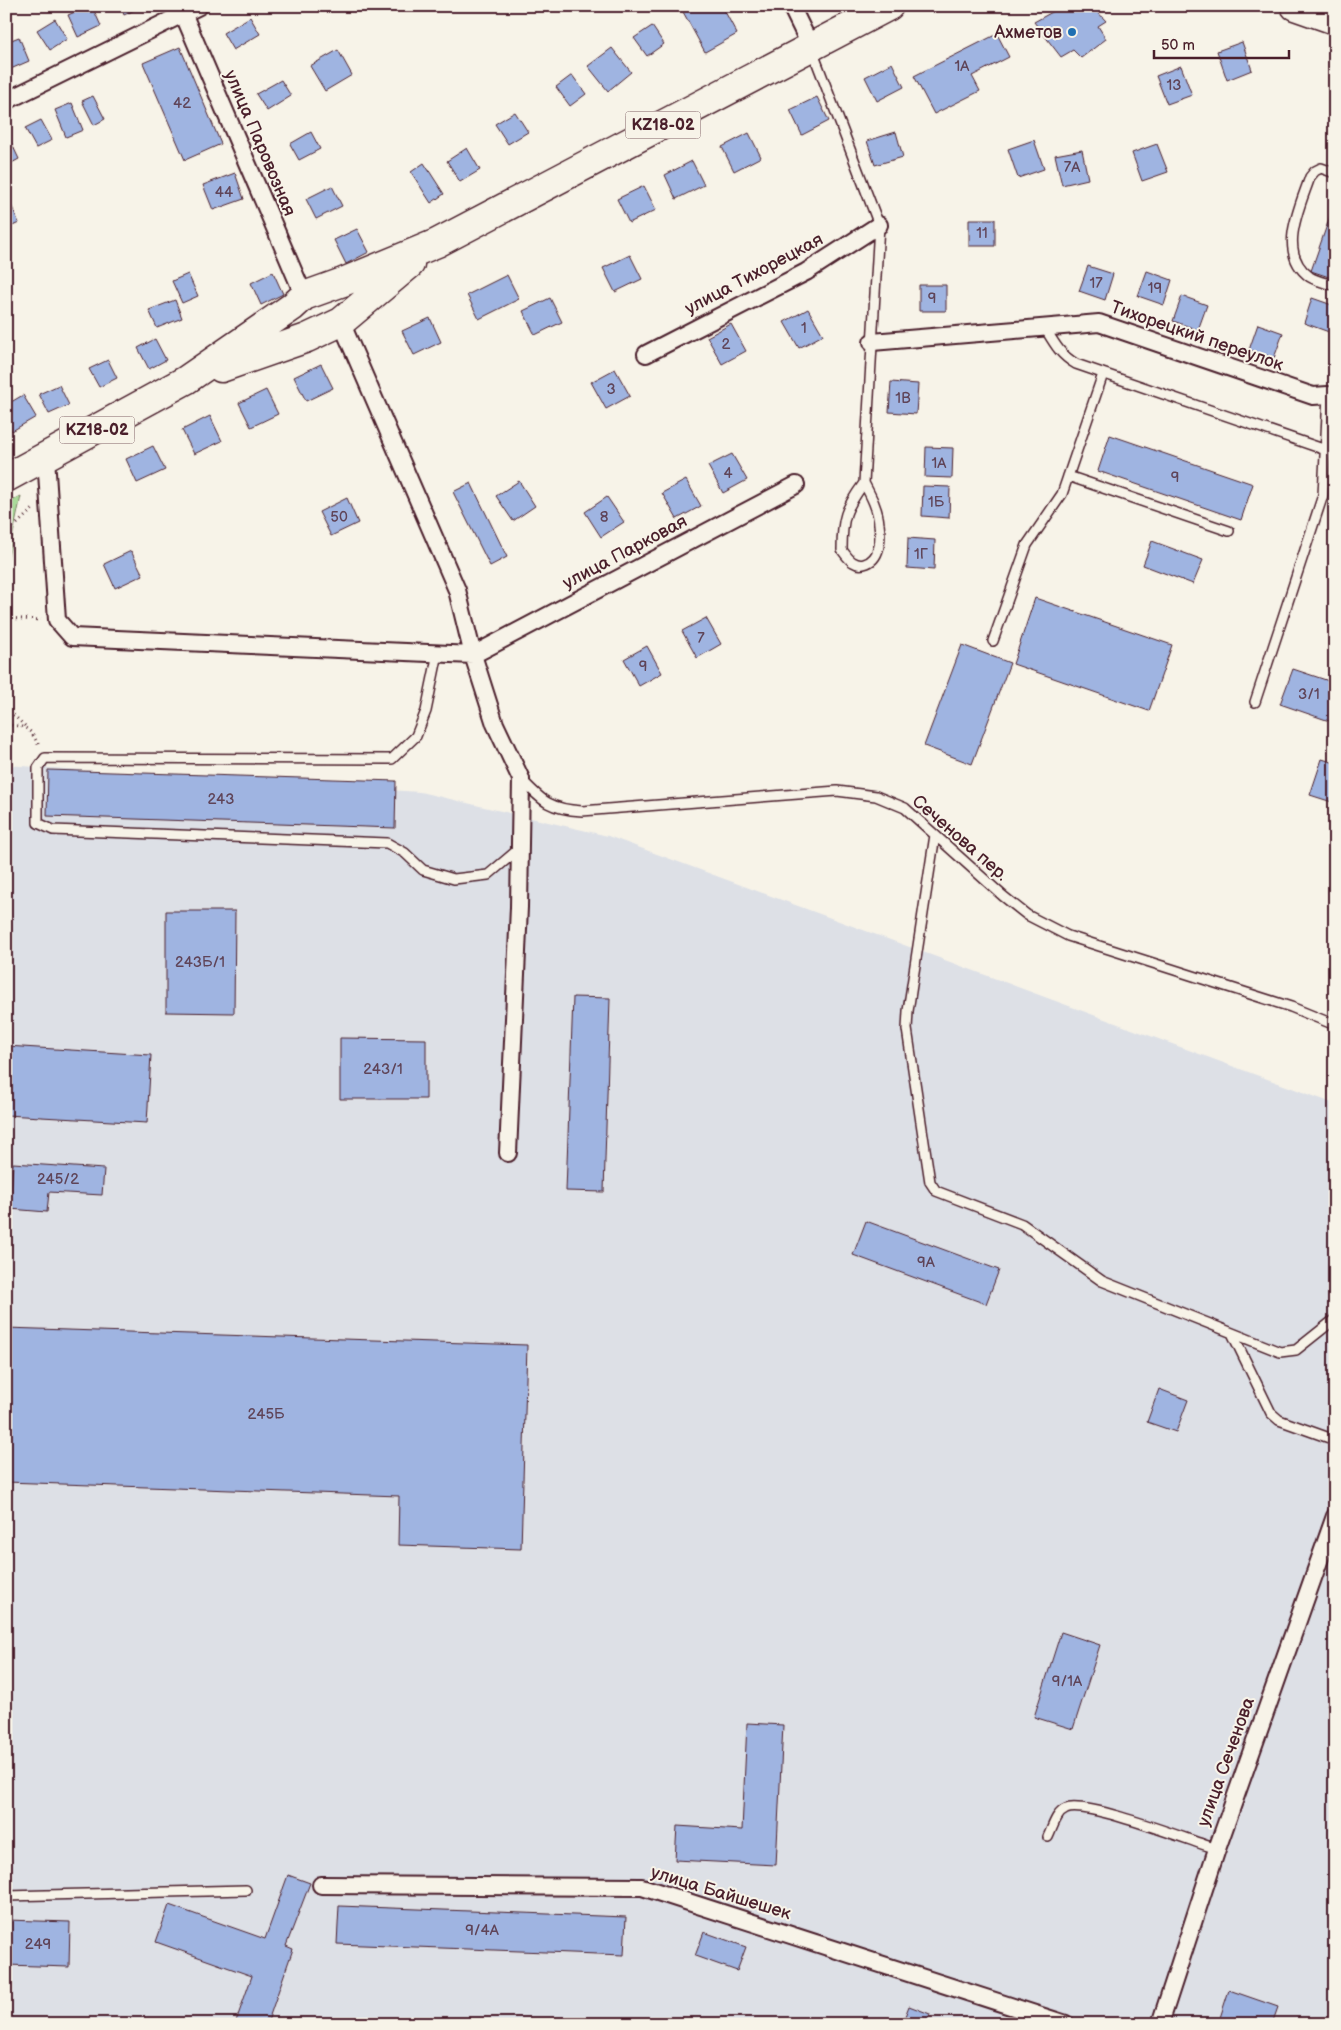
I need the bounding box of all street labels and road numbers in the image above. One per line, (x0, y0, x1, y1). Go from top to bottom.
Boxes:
street label: улица Паровозная (220, 67, 300, 219)
road number: KZ18-02 (626, 112, 700, 138)
street label: улица Тихорецкая (681, 229, 827, 319)
street label: Тихорецкий переулок (1108, 297, 1287, 376)
road number: KZ18-02 (59, 416, 134, 444)
street label: улица Парковая (559, 510, 691, 594)
street label: Сеченова пер. (908, 791, 1012, 885)
street label: улица Сеченова (1193, 1694, 1259, 1829)
street label: улица Байшешек (648, 1862, 794, 1924)

